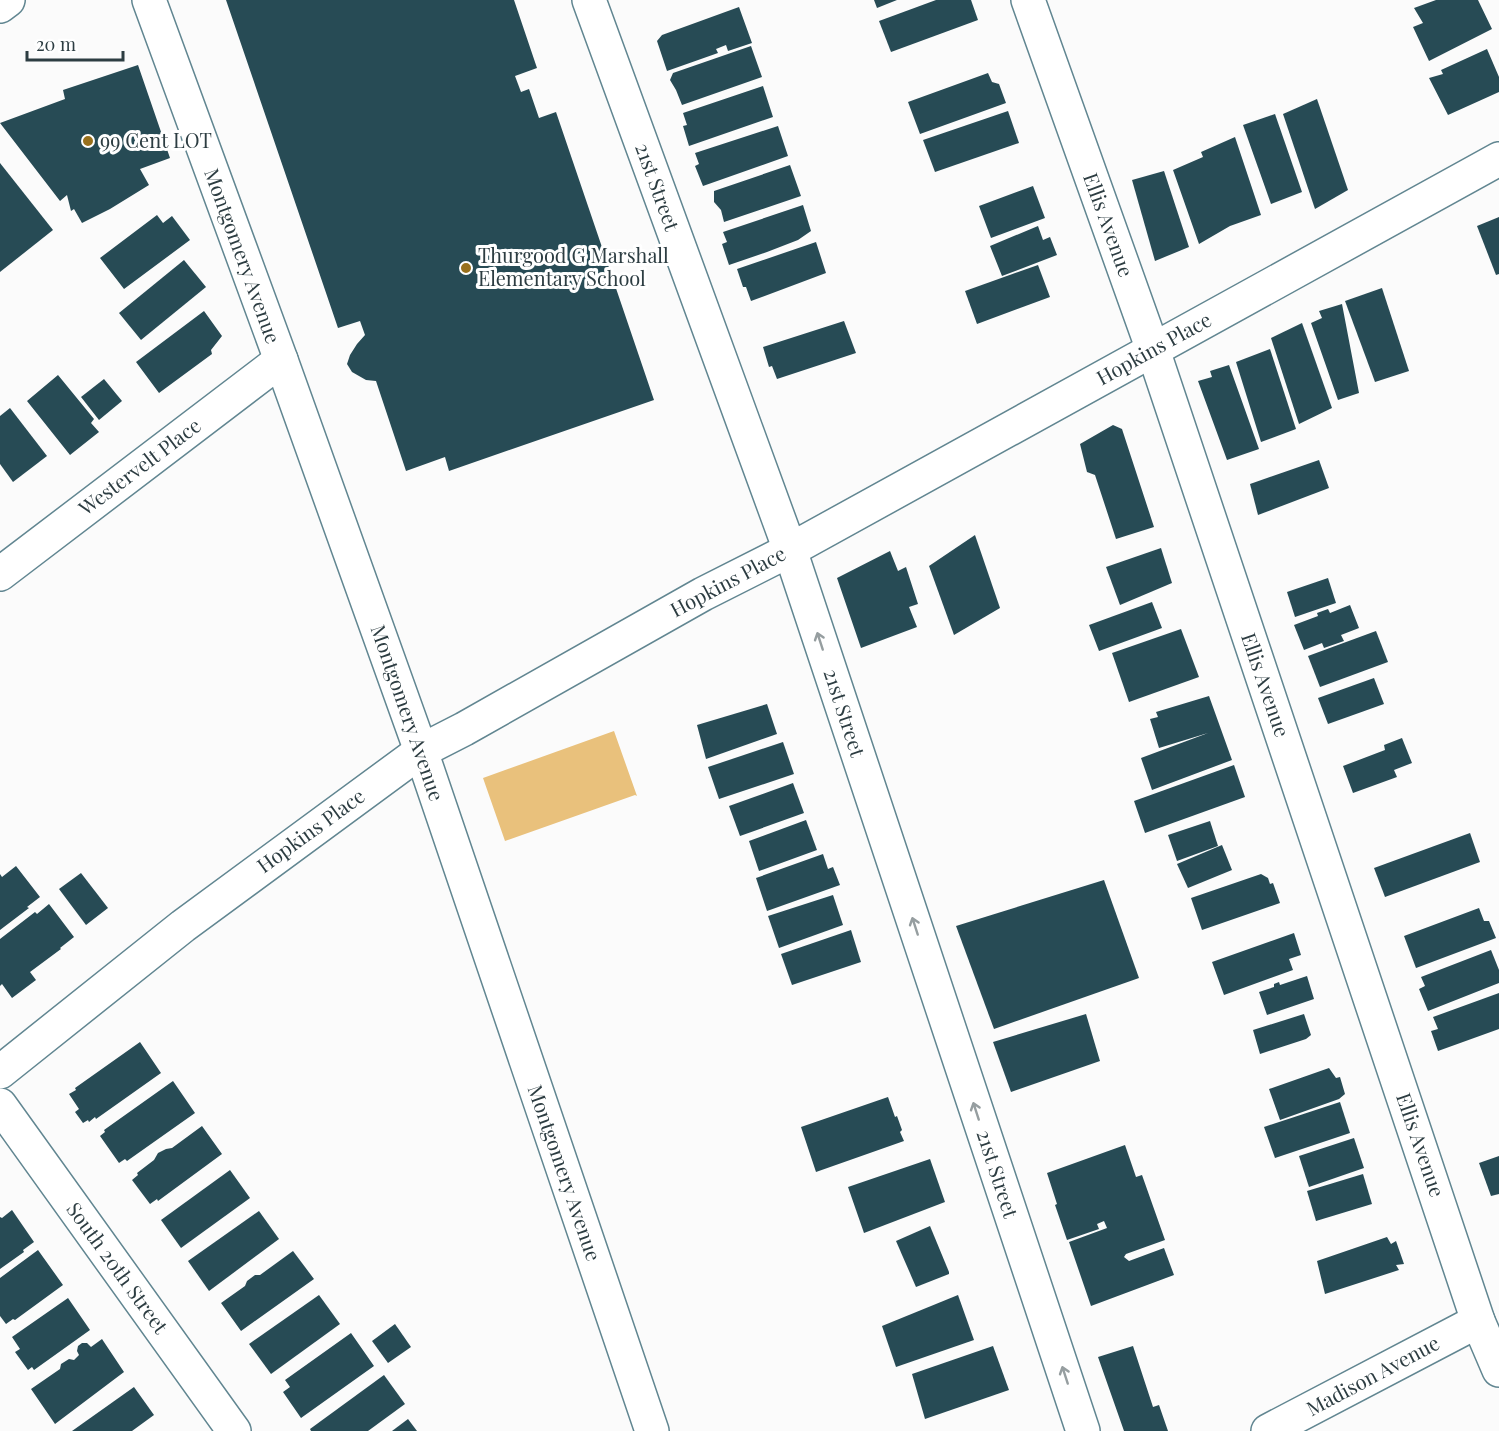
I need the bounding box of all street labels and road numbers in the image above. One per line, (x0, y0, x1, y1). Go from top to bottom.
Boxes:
street label: 21st Street (630, 139, 687, 235)
street label: Montgomery Avenue (199, 164, 288, 347)
street label: Ellis Avenue (1078, 169, 1141, 280)
street label: Hopkins Place (1091, 305, 1215, 390)
street label: Westervelt Place (72, 411, 206, 521)
street label: Hopkins Place (665, 539, 790, 622)
street label: Montgomery Avenue (366, 621, 451, 804)
street label: Ellis Avenue (1236, 629, 1297, 740)
street label: 21st Street (818, 665, 873, 761)
street label: Hopkins Place (251, 782, 369, 878)
street label: Montgomery Avenue (523, 1081, 608, 1264)
street label: Ellis Avenue (1391, 1089, 1452, 1200)
street label: 21st Street (971, 1126, 1026, 1222)
street label: South 20th Street (61, 1196, 176, 1339)
street label: Madison Avenue (1301, 1328, 1443, 1421)

